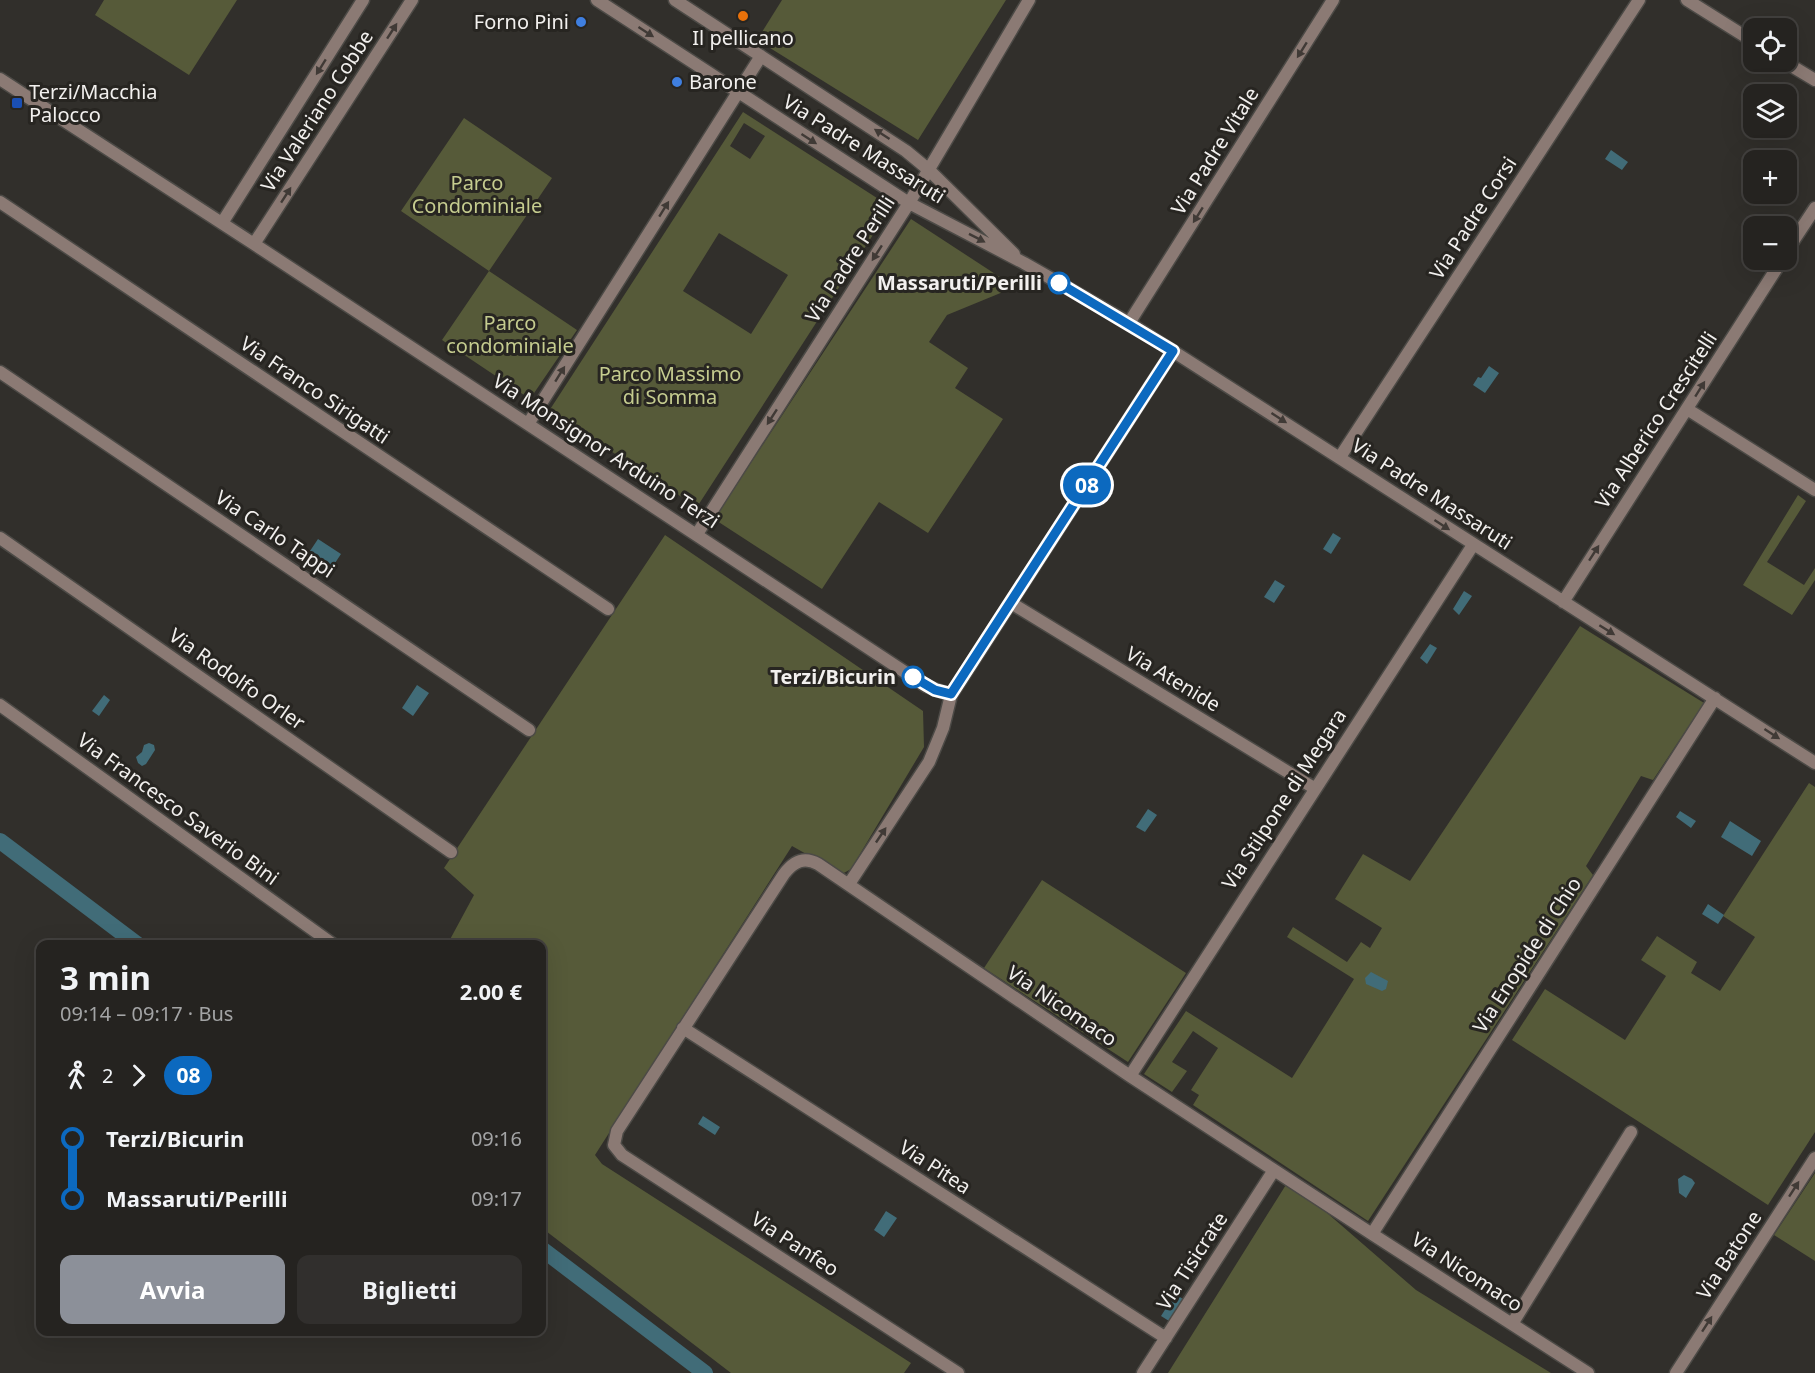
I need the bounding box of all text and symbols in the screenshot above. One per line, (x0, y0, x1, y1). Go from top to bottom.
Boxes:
place label: Forno Pini (474, 8, 569, 35)
marker: Il pellicano (736, 9, 750, 23)
marker: Forno Pini (574, 15, 588, 29)
map controls (1743, 18, 1797, 270)
button: locate (1743, 18, 1797, 72)
one-way arrow (387, 23, 398, 39)
place label: Il pellicano (692, 24, 794, 51)
street label: Via Valeriano Cobbe (254, 25, 379, 197)
one-way arrow (638, 26, 654, 37)
one-way arrow (1296, 41, 1307, 58)
one-way arrow (316, 59, 327, 75)
place label: Barone (689, 68, 757, 95)
marker: Barone (670, 75, 684, 89)
place label: Terzi/Macchia Palocco (29, 78, 158, 128)
street label: Via Padre Vitale (1165, 82, 1265, 220)
button: layers (1743, 84, 1797, 138)
street label: Via Padre Massaruti (778, 88, 950, 209)
marker: Terzi/Macchia Palocco (10, 96, 24, 110)
one-way arrow (874, 129, 891, 140)
one-way arrow (801, 133, 817, 144)
button: + (1743, 150, 1797, 204)
street label: Via Padre Corsi (1423, 151, 1522, 284)
park label: Parco Condominiale (412, 169, 542, 219)
one-way arrow (280, 187, 292, 203)
street label: Via Padre Perilli (799, 190, 901, 327)
one-way arrow (658, 201, 669, 217)
one-way arrow (1192, 206, 1204, 222)
button: − (1743, 216, 1797, 270)
one-way arrow (968, 234, 985, 243)
one-way arrow (872, 245, 883, 261)
place label: Massaruti/Perilli (877, 269, 1042, 296)
marker: Massaruti/Perilli (1048, 272, 1070, 294)
park label: Parco condominiale (446, 309, 574, 359)
street label: Via Alberico Crescitelli (1588, 326, 1723, 513)
street label: Via Franco Sirigatti (235, 329, 395, 450)
park label: Parco Massimo di Somma (599, 360, 741, 410)
one-way arrow (554, 366, 565, 382)
street label: Via Monsignor Arduino Terzi (488, 367, 725, 534)
one-way arrow (1694, 381, 1705, 397)
one-way arrow (767, 409, 778, 425)
one-way arrow (1271, 413, 1287, 424)
street label: Via Padre Massaruti (1347, 432, 1518, 556)
line badge: 08 (1060, 466, 1114, 504)
text: 08 (1075, 471, 1099, 499)
street label: Via Carlo Tappi (210, 484, 340, 584)
one-way arrow (1434, 519, 1450, 531)
one-way arrow (1589, 545, 1600, 561)
street label: Via Rodolfo Orler (164, 622, 311, 736)
one-way arrow (1599, 624, 1615, 635)
street label: Via Atenide (1121, 640, 1226, 717)
place label: Terzi/Bicurin (770, 663, 896, 690)
marker: Terzi/Bicurin (902, 666, 924, 688)
street label: Via Stilpone di Megara (1215, 703, 1352, 894)
street label: Via Francesco Saverio Bini (72, 726, 284, 891)
one-way arrow (1763, 728, 1779, 740)
one-way arrow (875, 828, 887, 844)
street label: Via Enopide di Chio (1466, 872, 1587, 1038)
text: 3 min (60, 955, 151, 1000)
street label: Via Nicomaco (1002, 959, 1123, 1052)
text: 2.00 € (460, 976, 522, 1006)
text: 09:14 – 09:17 · Bus (60, 1000, 233, 1027)
icon: walk (60, 1059, 93, 1092)
icon: forward (122, 1059, 155, 1092)
text: 08 (176, 1061, 200, 1089)
text: 2 (102, 1062, 113, 1089)
text: Terzi/Bicurin (106, 1123, 244, 1153)
text: 09:16 (471, 1125, 522, 1152)
street label: Via Pitea (894, 1133, 976, 1200)
one-way arrow (1789, 1181, 1800, 1198)
text: Massaruti/Perilli (106, 1183, 287, 1213)
text: 09:17 (471, 1185, 522, 1212)
street label: Via Panfeo (746, 1205, 844, 1282)
street label: Via Batone (1690, 1205, 1767, 1304)
street label: Via Tisicrate (1150, 1207, 1233, 1315)
street label: Via Nicomaco (1407, 1226, 1528, 1318)
button: Avvia (60, 1255, 285, 1324)
button: Biglietti (297, 1255, 522, 1324)
one-way arrow (1702, 1316, 1713, 1332)

